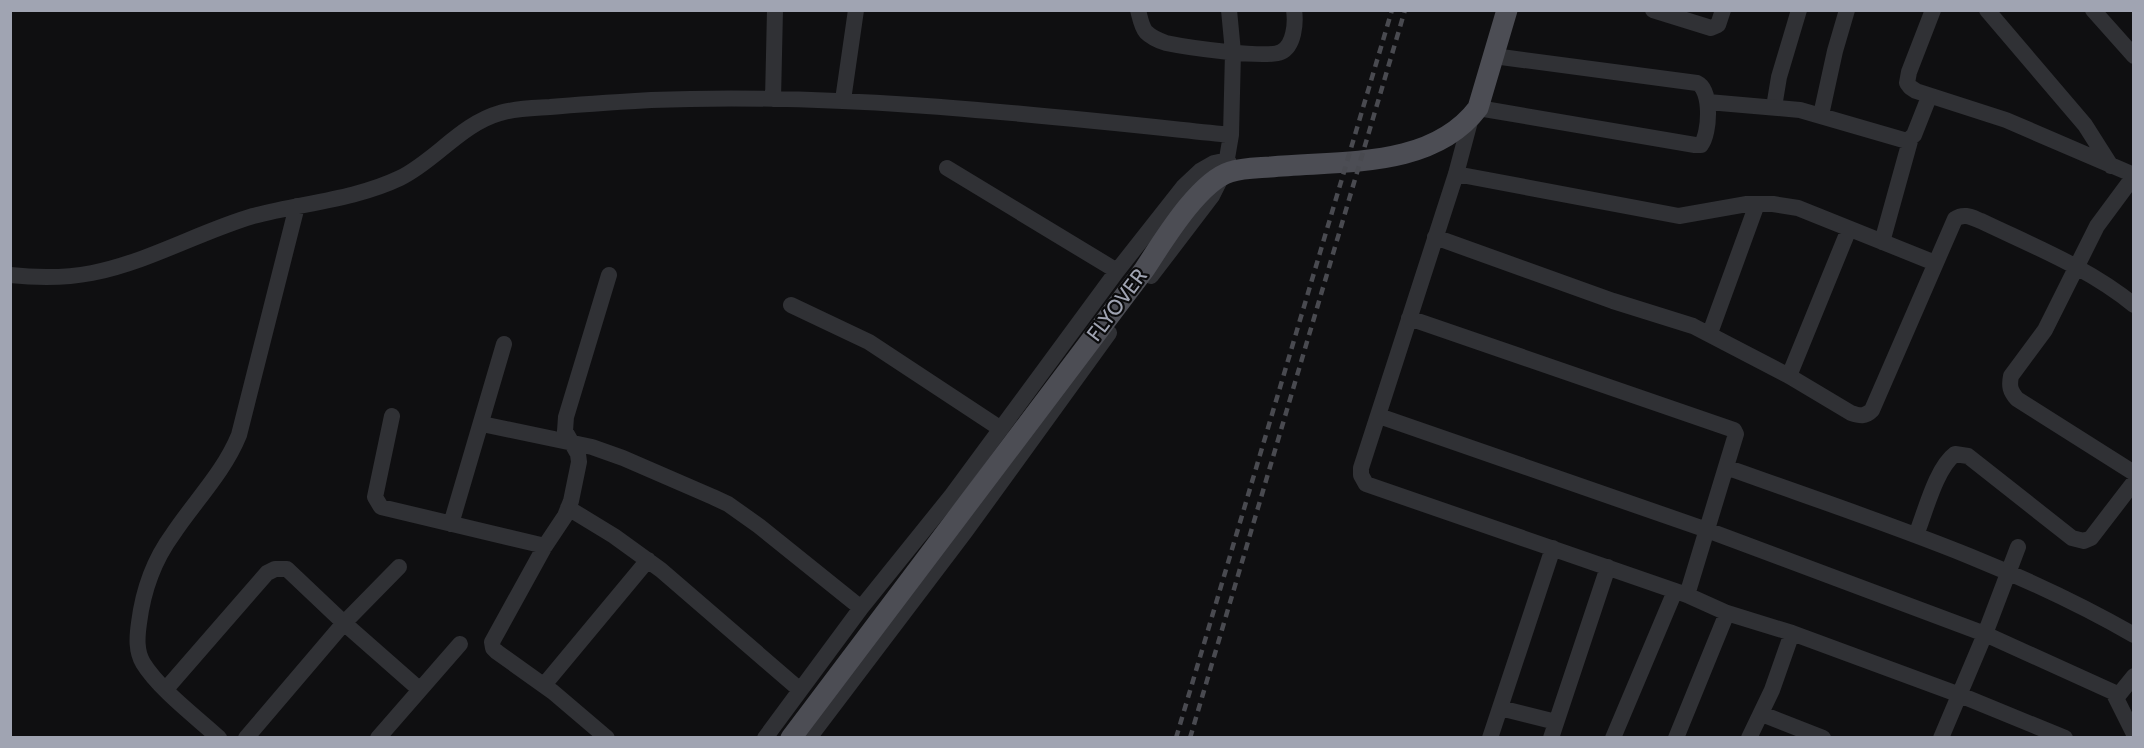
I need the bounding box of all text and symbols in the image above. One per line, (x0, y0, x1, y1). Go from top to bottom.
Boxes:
street label: FLYOVER (1081, 263, 1152, 346)

